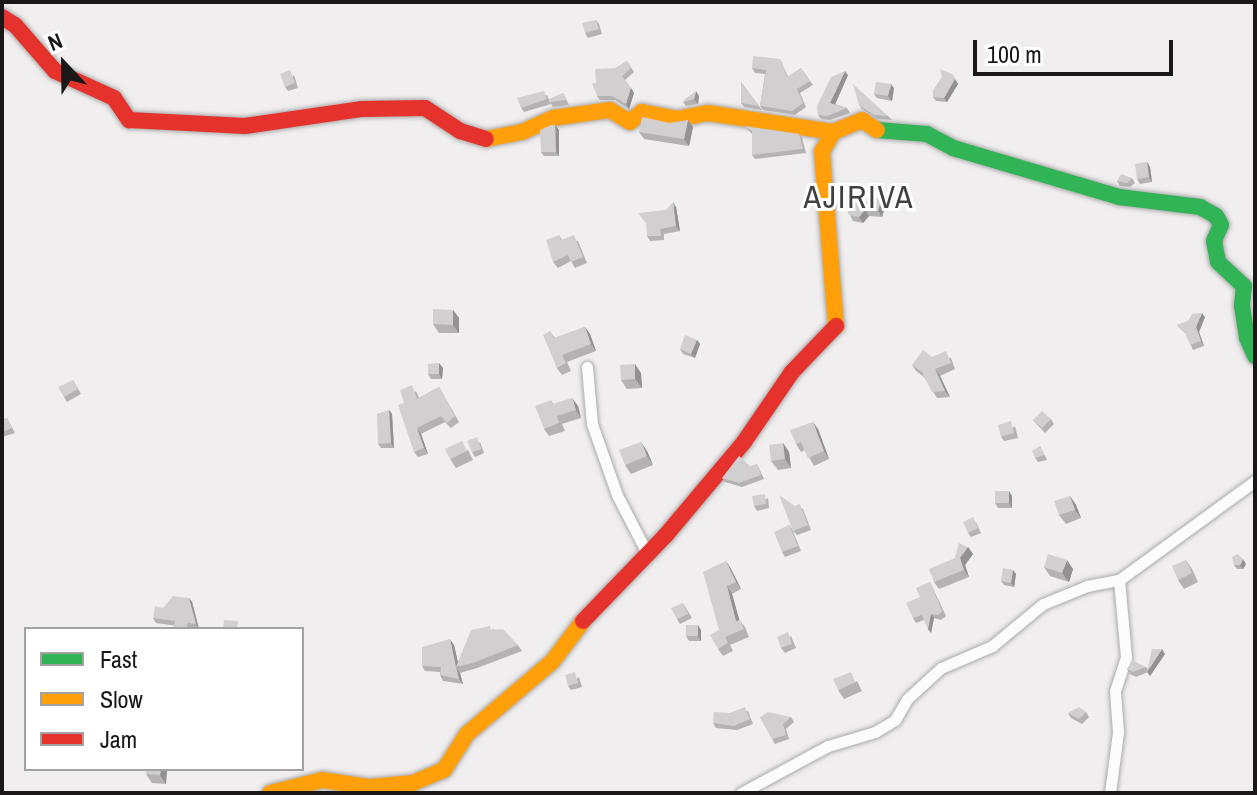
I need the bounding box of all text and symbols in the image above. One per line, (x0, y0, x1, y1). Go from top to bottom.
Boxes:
north arrow (24, 24, 104, 104)
scale bar (977, 24, 1177, 74)
text: N (43, 25, 67, 58)
text: 100 m (987, 38, 1042, 70)
district label: AJIRIVA (803, 178, 915, 216)
legend (24, 627, 304, 771)
text: Fast (100, 643, 137, 675)
text: Slow (100, 683, 143, 715)
text: Jam (100, 723, 137, 755)

